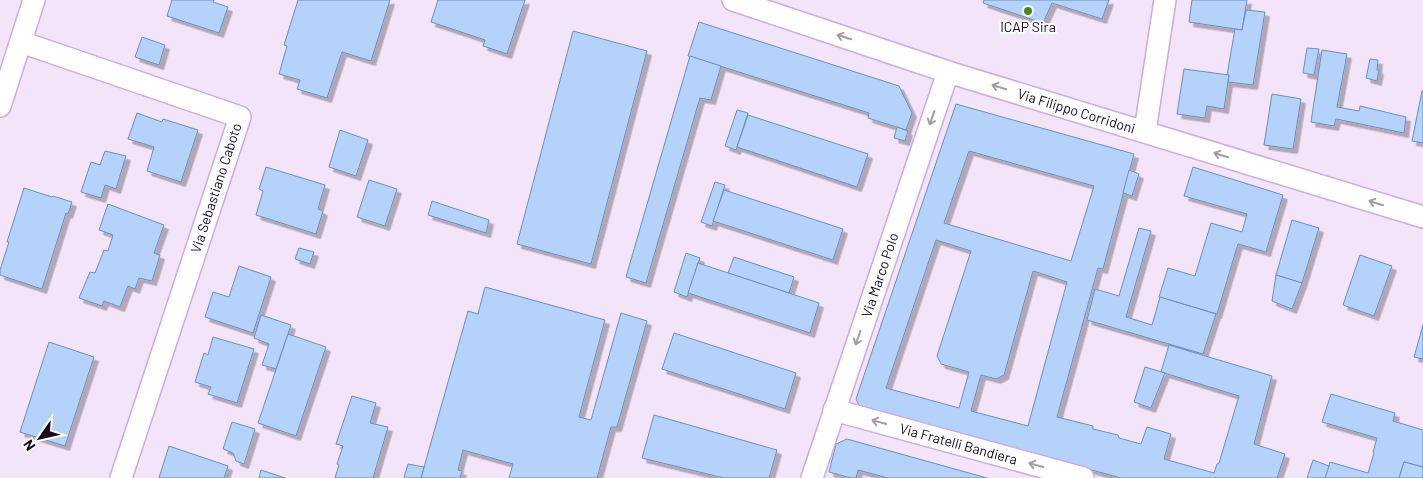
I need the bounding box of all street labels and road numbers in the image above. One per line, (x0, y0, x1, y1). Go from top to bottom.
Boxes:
street label: Via Filippo Corridoni (1016, 85, 1138, 137)
street label: Via Sebastiano Caboto (186, 121, 245, 255)
street label: Via Marco Polo (857, 230, 902, 319)
street label: Via Fratelli Bandiera (898, 419, 1019, 468)

